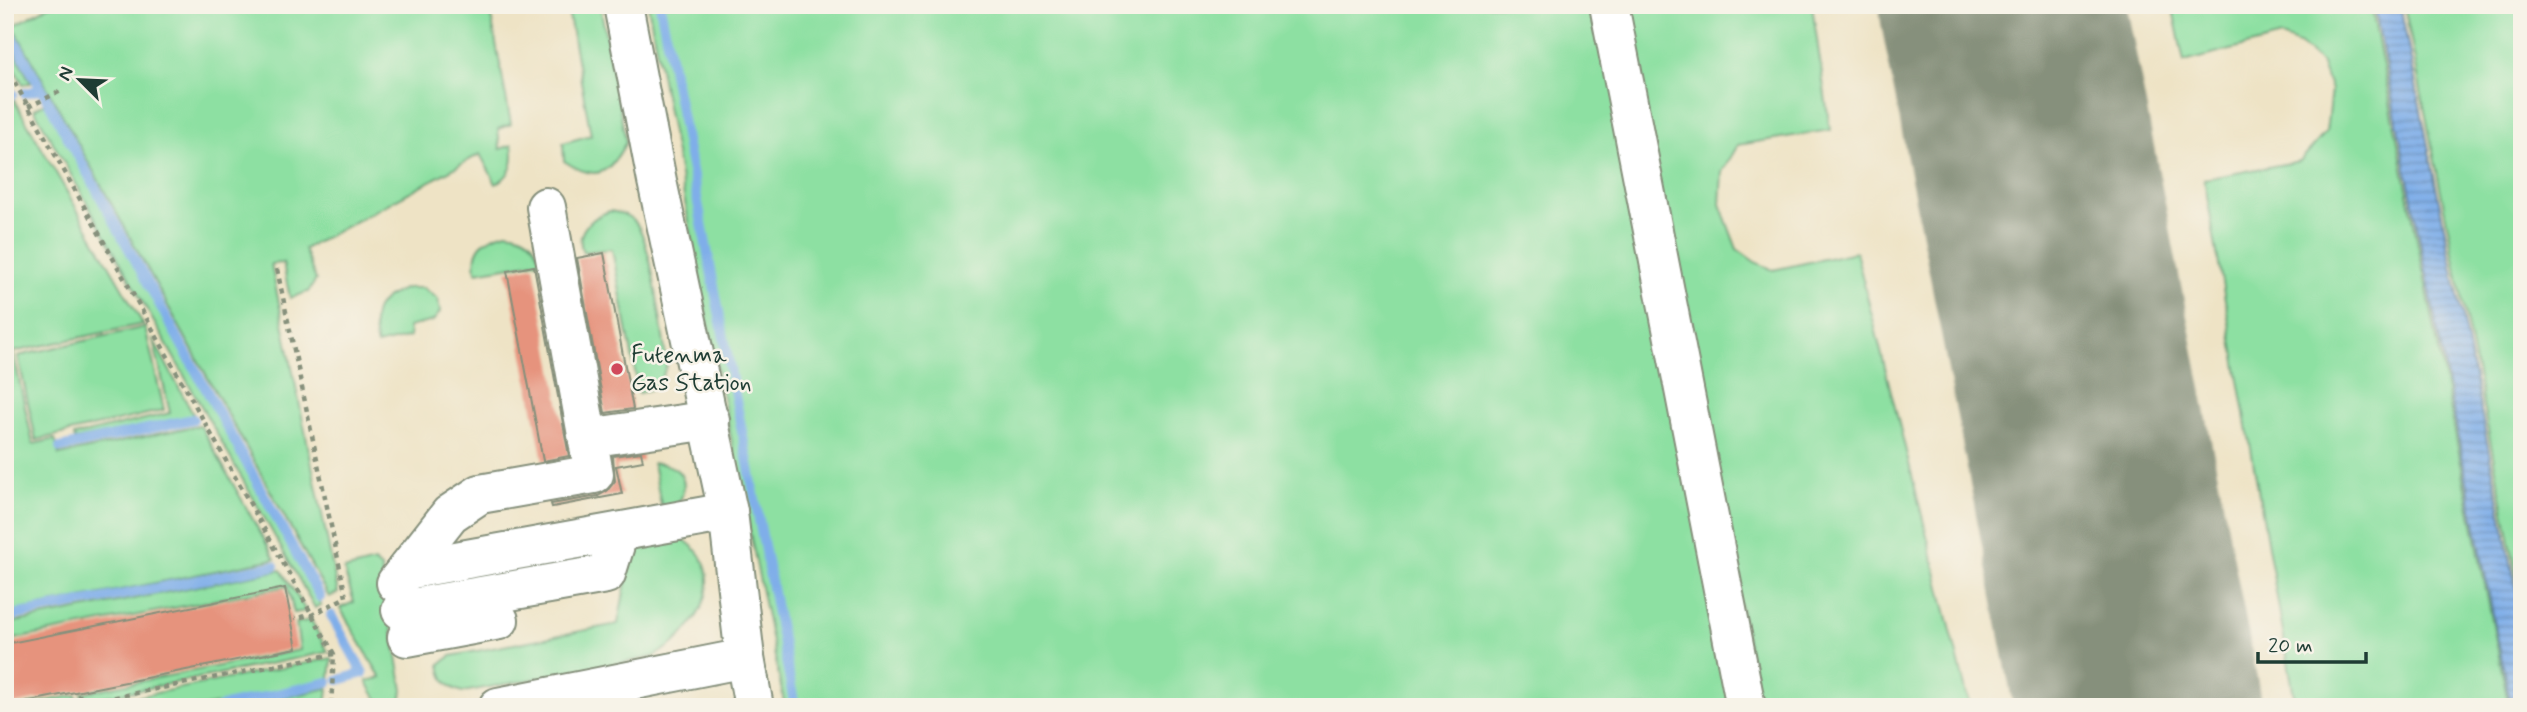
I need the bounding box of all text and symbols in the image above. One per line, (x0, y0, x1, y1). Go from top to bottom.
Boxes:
north arrow (46, 46, 116, 116)
text: N (52, 63, 80, 85)
place label: Futenma Gas Station (631, 340, 752, 399)
marker: Futenma Gas Station (609, 361, 625, 377)
scale bar (2258, 621, 2366, 665)
text: 20 m (2268, 632, 2313, 660)

